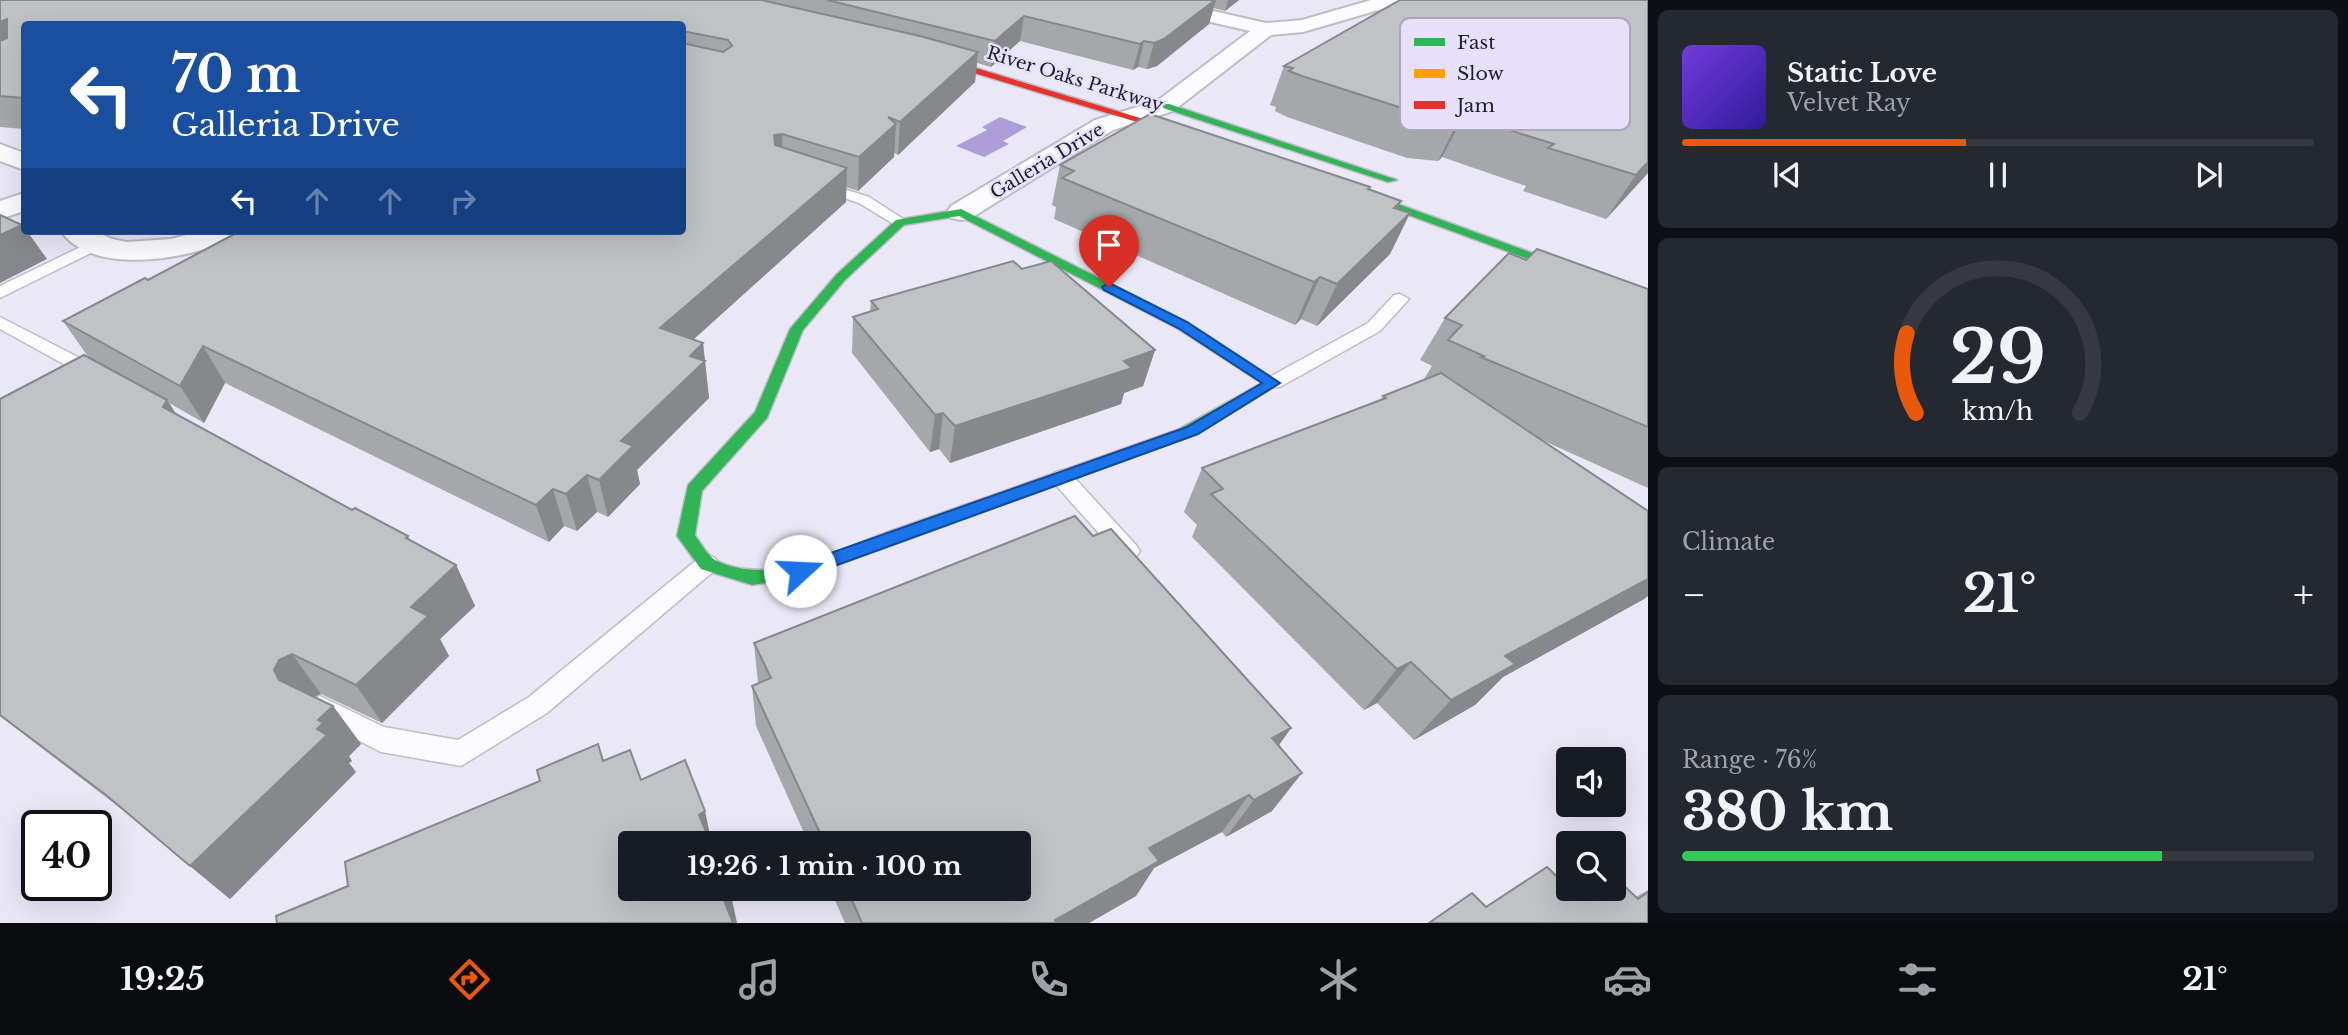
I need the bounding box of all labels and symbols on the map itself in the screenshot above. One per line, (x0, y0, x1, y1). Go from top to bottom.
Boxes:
legend (1400, 18, 1630, 130)
text: Fast (1457, 31, 1496, 54)
street label: River Oaks Parkway (984, 42, 1167, 117)
text: Slow (1457, 62, 1504, 85)
text: Jam (1454, 94, 1495, 117)
street label: Galleria Drive (986, 118, 1108, 204)
pin (1079, 215, 1139, 287)
position arrow (763, 534, 837, 608)
speed limit sign: 40 (21, 810, 112, 901)

